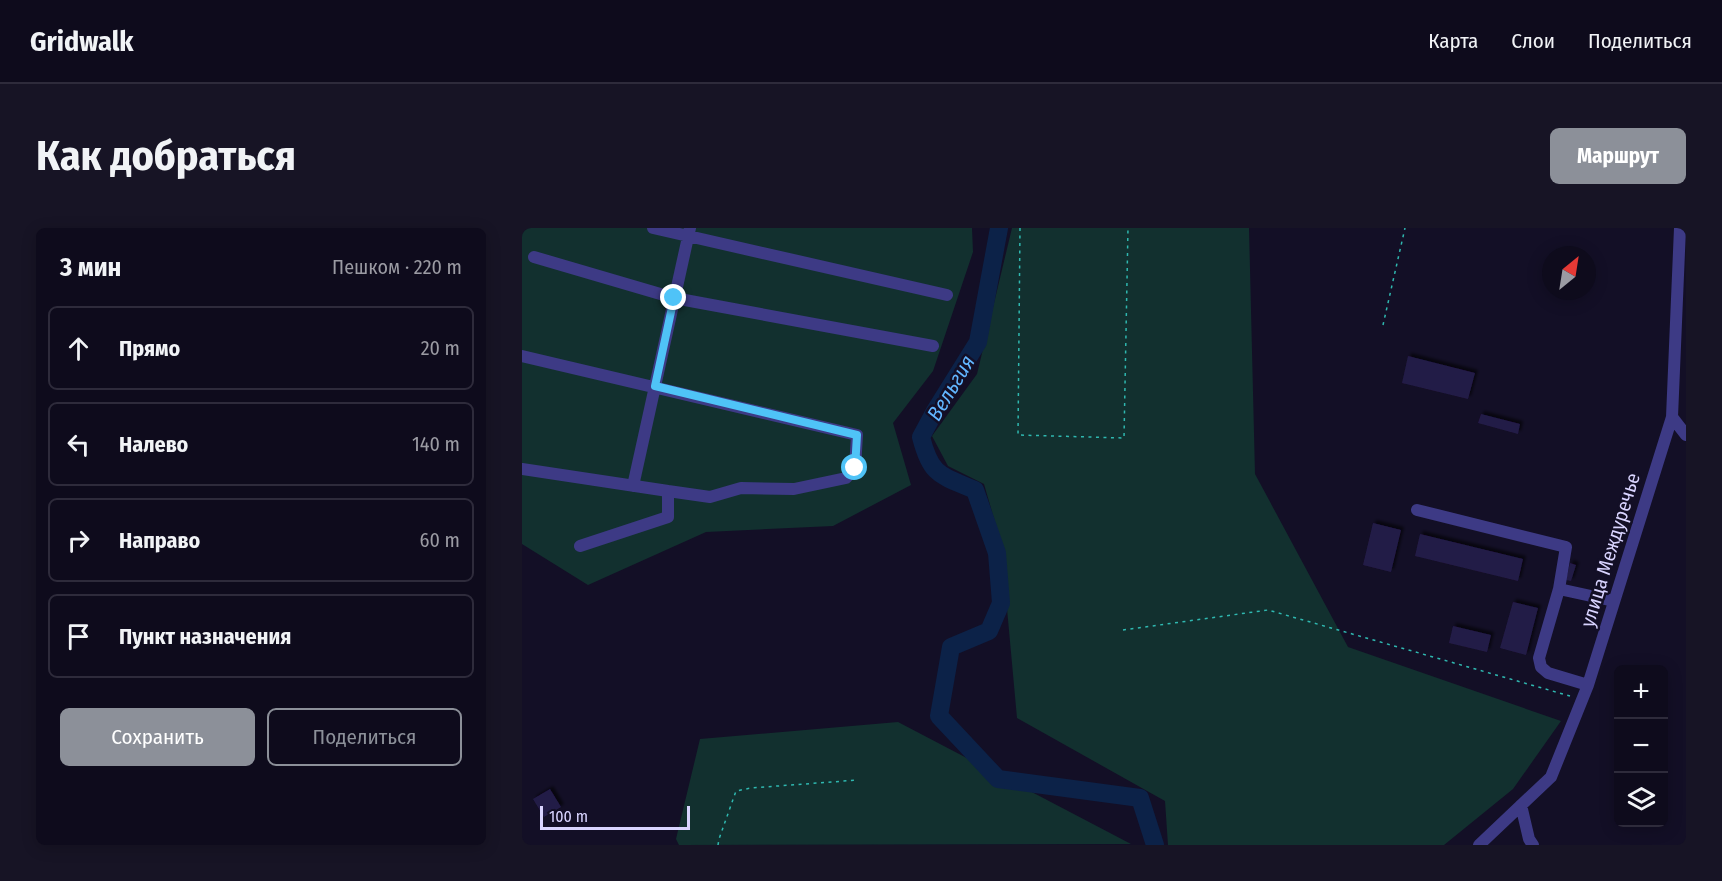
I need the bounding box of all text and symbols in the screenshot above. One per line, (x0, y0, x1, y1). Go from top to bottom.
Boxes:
text: Gridwalk (30, 25, 134, 58)
text: Карта (1428, 28, 1478, 54)
text: Слои (1511, 28, 1555, 54)
text: Поделиться (1588, 28, 1692, 54)
button: Маршрут (1550, 128, 1686, 184)
text: Как добраться (36, 131, 296, 181)
north arrow (1542, 246, 1596, 300)
text: 3 мин (60, 252, 121, 283)
text: Пешком · 220 m (332, 255, 462, 279)
route end (660, 284, 686, 310)
icon: ahead (62, 332, 95, 365)
text: Прямо (119, 335, 180, 362)
text: 20 m (421, 336, 460, 360)
water label: Вельгия (921, 351, 981, 425)
icon: left (62, 428, 95, 461)
text: Налево (119, 431, 188, 458)
text: 140 m (412, 432, 460, 456)
route start (841, 454, 867, 480)
street label: улица Междуречье (1575, 470, 1645, 630)
icon: right (62, 524, 95, 557)
text: Направо (119, 527, 200, 554)
text: 60 m (420, 528, 460, 552)
icon: arrive (62, 620, 95, 653)
text: Пункт назначения (119, 623, 291, 650)
map controls (1614, 665, 1668, 827)
button: + (1614, 665, 1668, 719)
button: Сохранить (60, 708, 255, 766)
button: Поделиться (267, 708, 462, 766)
button: − (1614, 719, 1668, 773)
button: layers (1614, 773, 1668, 827)
scale bar (540, 803, 690, 830)
text: 100 m (549, 807, 588, 826)

